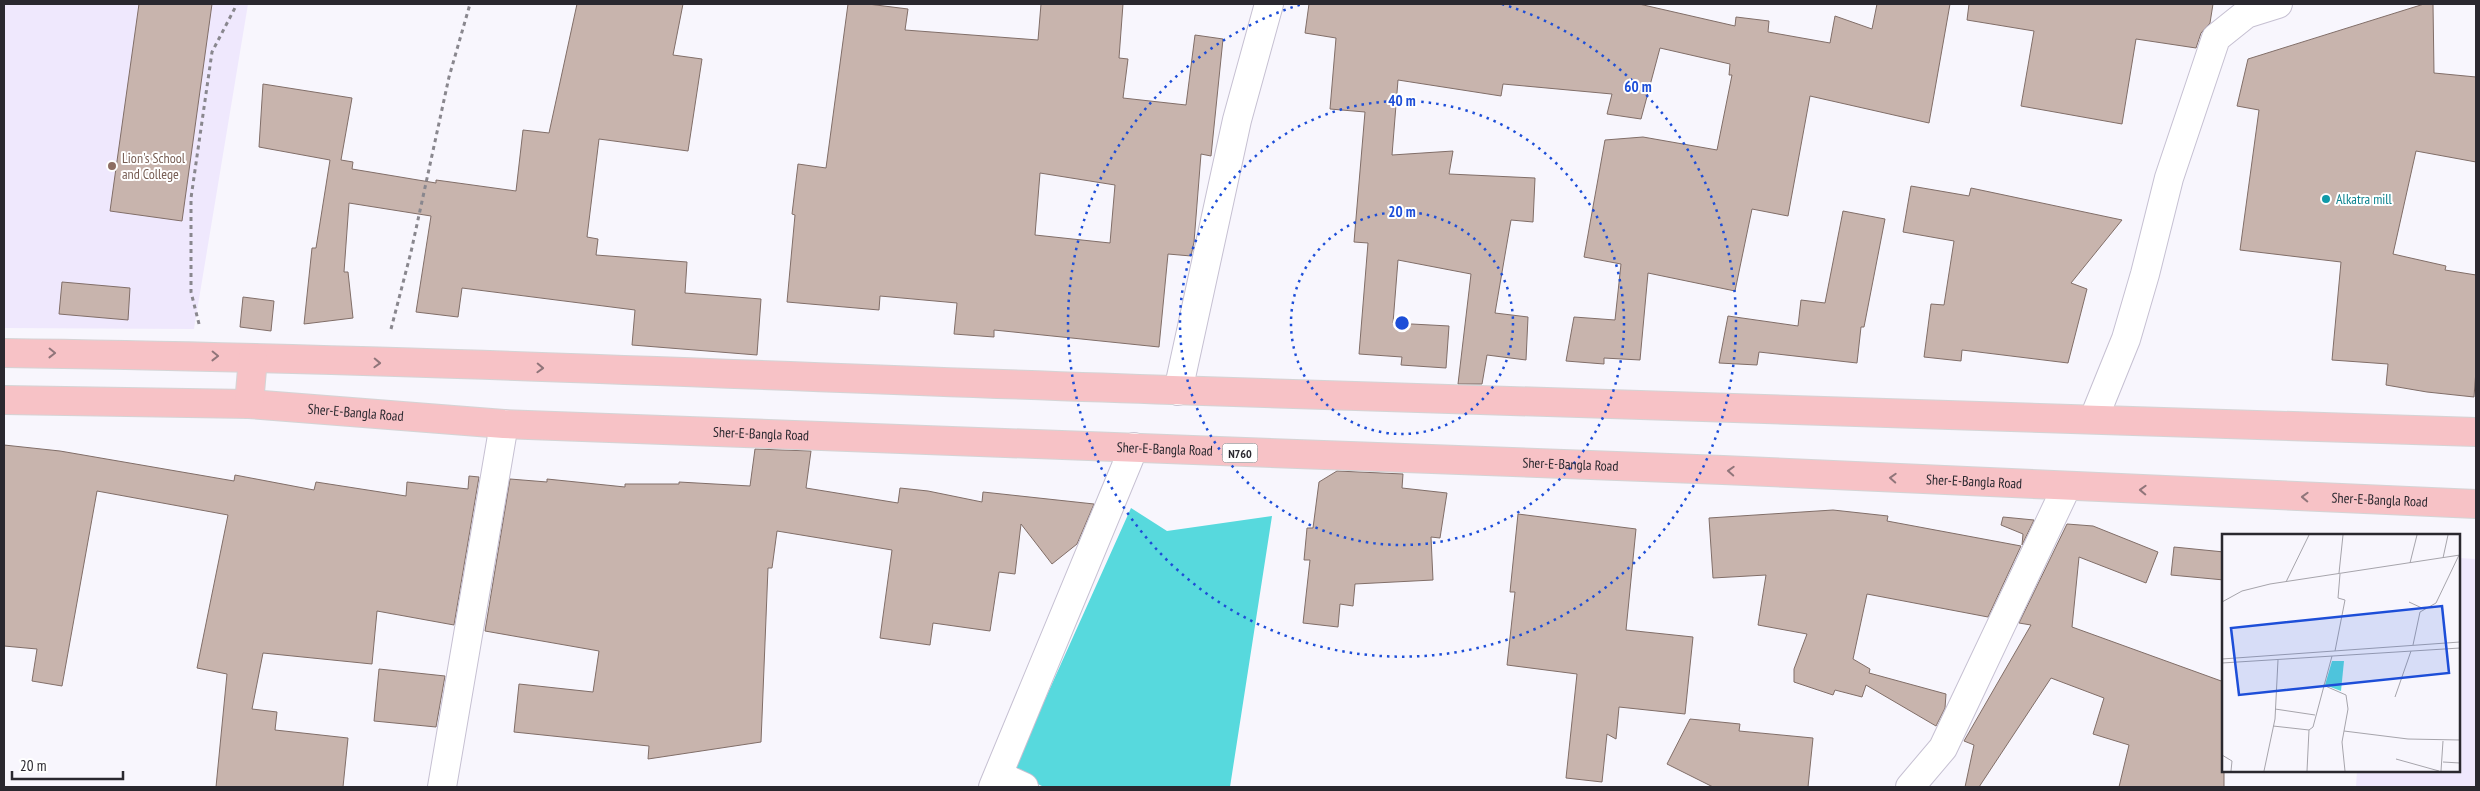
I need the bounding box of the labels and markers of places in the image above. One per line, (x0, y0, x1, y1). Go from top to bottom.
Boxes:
place label: Lion's School and College (122, 149, 186, 183)
marker: Lion's School and College (106, 160, 118, 172)
place label: Alkatra mill (2336, 190, 2393, 208)
marker: Alkatra mill (2320, 193, 2332, 205)
centre of rings (1393, 314, 1411, 332)

